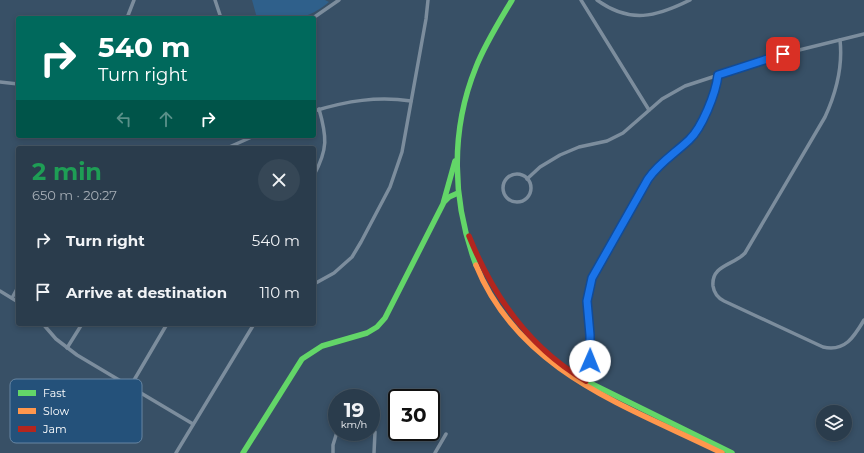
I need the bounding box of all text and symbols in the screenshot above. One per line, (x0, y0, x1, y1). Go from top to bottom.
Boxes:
text: 540 m (98, 30, 190, 64)
icon: right (32, 32, 84, 84)
pin (766, 37, 800, 71)
icon: arrive (772, 43, 794, 65)
text: Turn right (98, 64, 188, 86)
icon: left (113, 108, 135, 130)
icon: ahead (155, 108, 177, 130)
icon: right (197, 108, 219, 130)
text: 2 min (32, 157, 102, 186)
button: close (258, 159, 300, 201)
text: 650 m · 20:27 (32, 187, 117, 203)
icon: right (32, 229, 54, 251)
text: Turn right (66, 231, 145, 250)
text: 540 m (252, 231, 300, 250)
icon: arrive (32, 281, 54, 303)
text: Arrive at destination (66, 283, 227, 302)
text: 110 m (259, 283, 300, 302)
position arrow (569, 340, 611, 382)
legend (10, 379, 142, 443)
text: Fast (43, 386, 67, 400)
speed limit sign: 30 (388, 389, 440, 441)
text: 19 (344, 398, 364, 422)
text: Slow (43, 404, 69, 418)
map controls (816, 405, 852, 441)
button: layers (816, 405, 852, 441)
text: km/h (341, 418, 367, 431)
text: Jam (42, 422, 67, 436)

